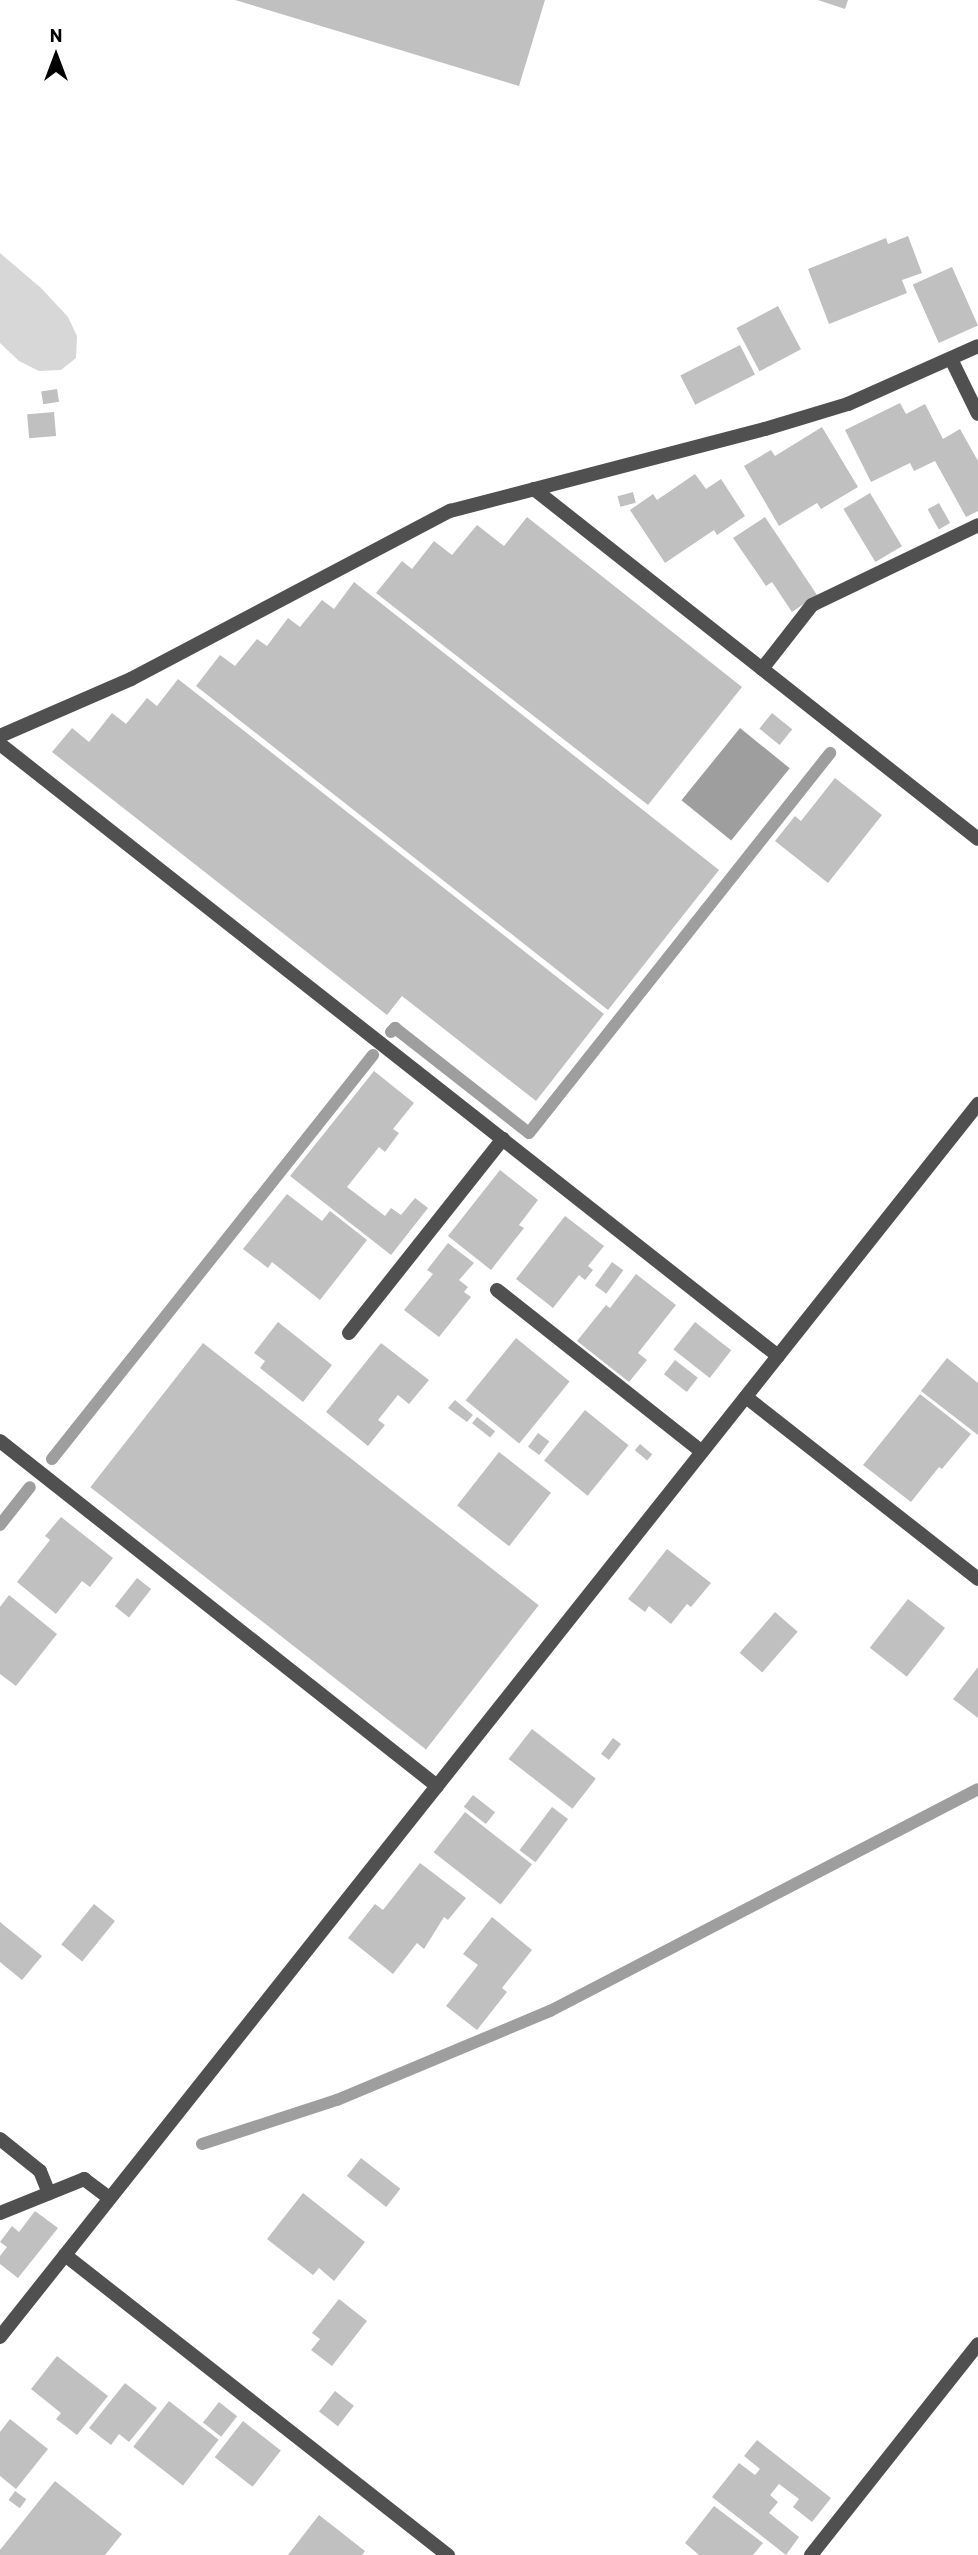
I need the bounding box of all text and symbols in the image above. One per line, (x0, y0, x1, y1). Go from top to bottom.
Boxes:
north arrow (21, 21, 91, 91)
text: N (50, 23, 62, 46)

